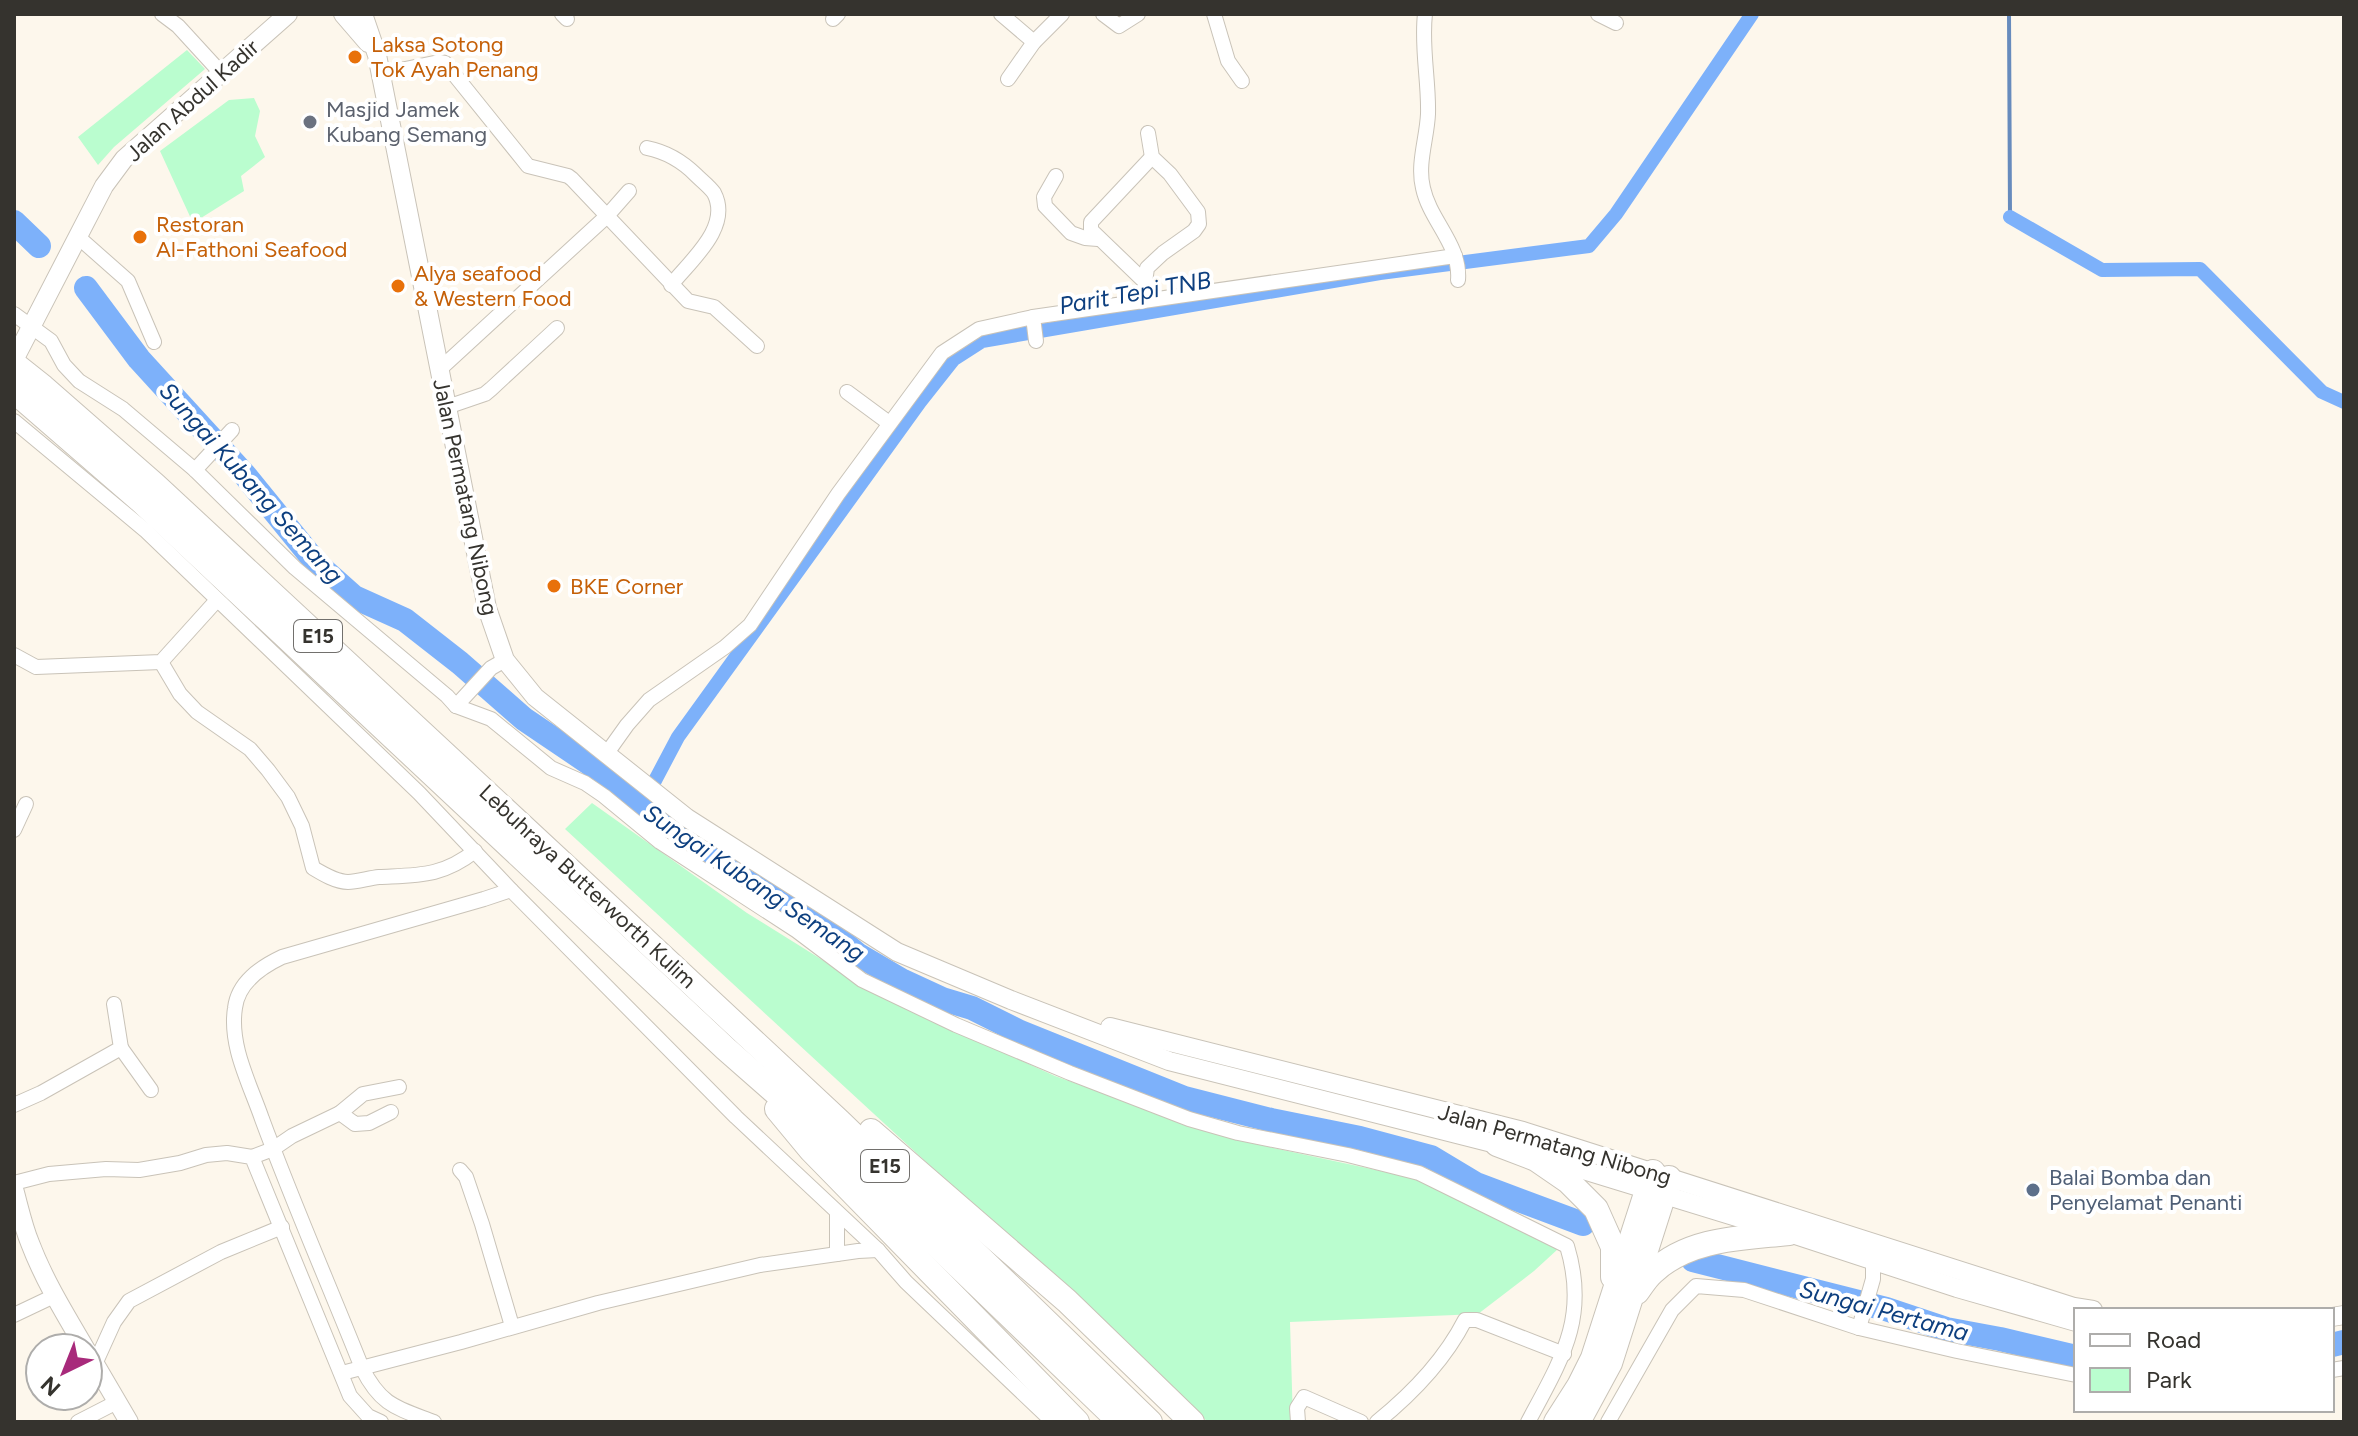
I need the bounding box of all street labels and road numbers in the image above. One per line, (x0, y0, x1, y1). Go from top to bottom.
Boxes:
street label: Jalan Abdul Kadir (120, 33, 265, 167)
street label: Jalan Permatang Nibong (427, 376, 504, 618)
road number: E15 (294, 620, 342, 652)
street label: Lebuhraya Butterworth Kulim (474, 779, 702, 994)
street label: Jalan Permatang Nibong (1435, 1098, 1675, 1191)
road number: E15 (861, 1150, 909, 1182)

